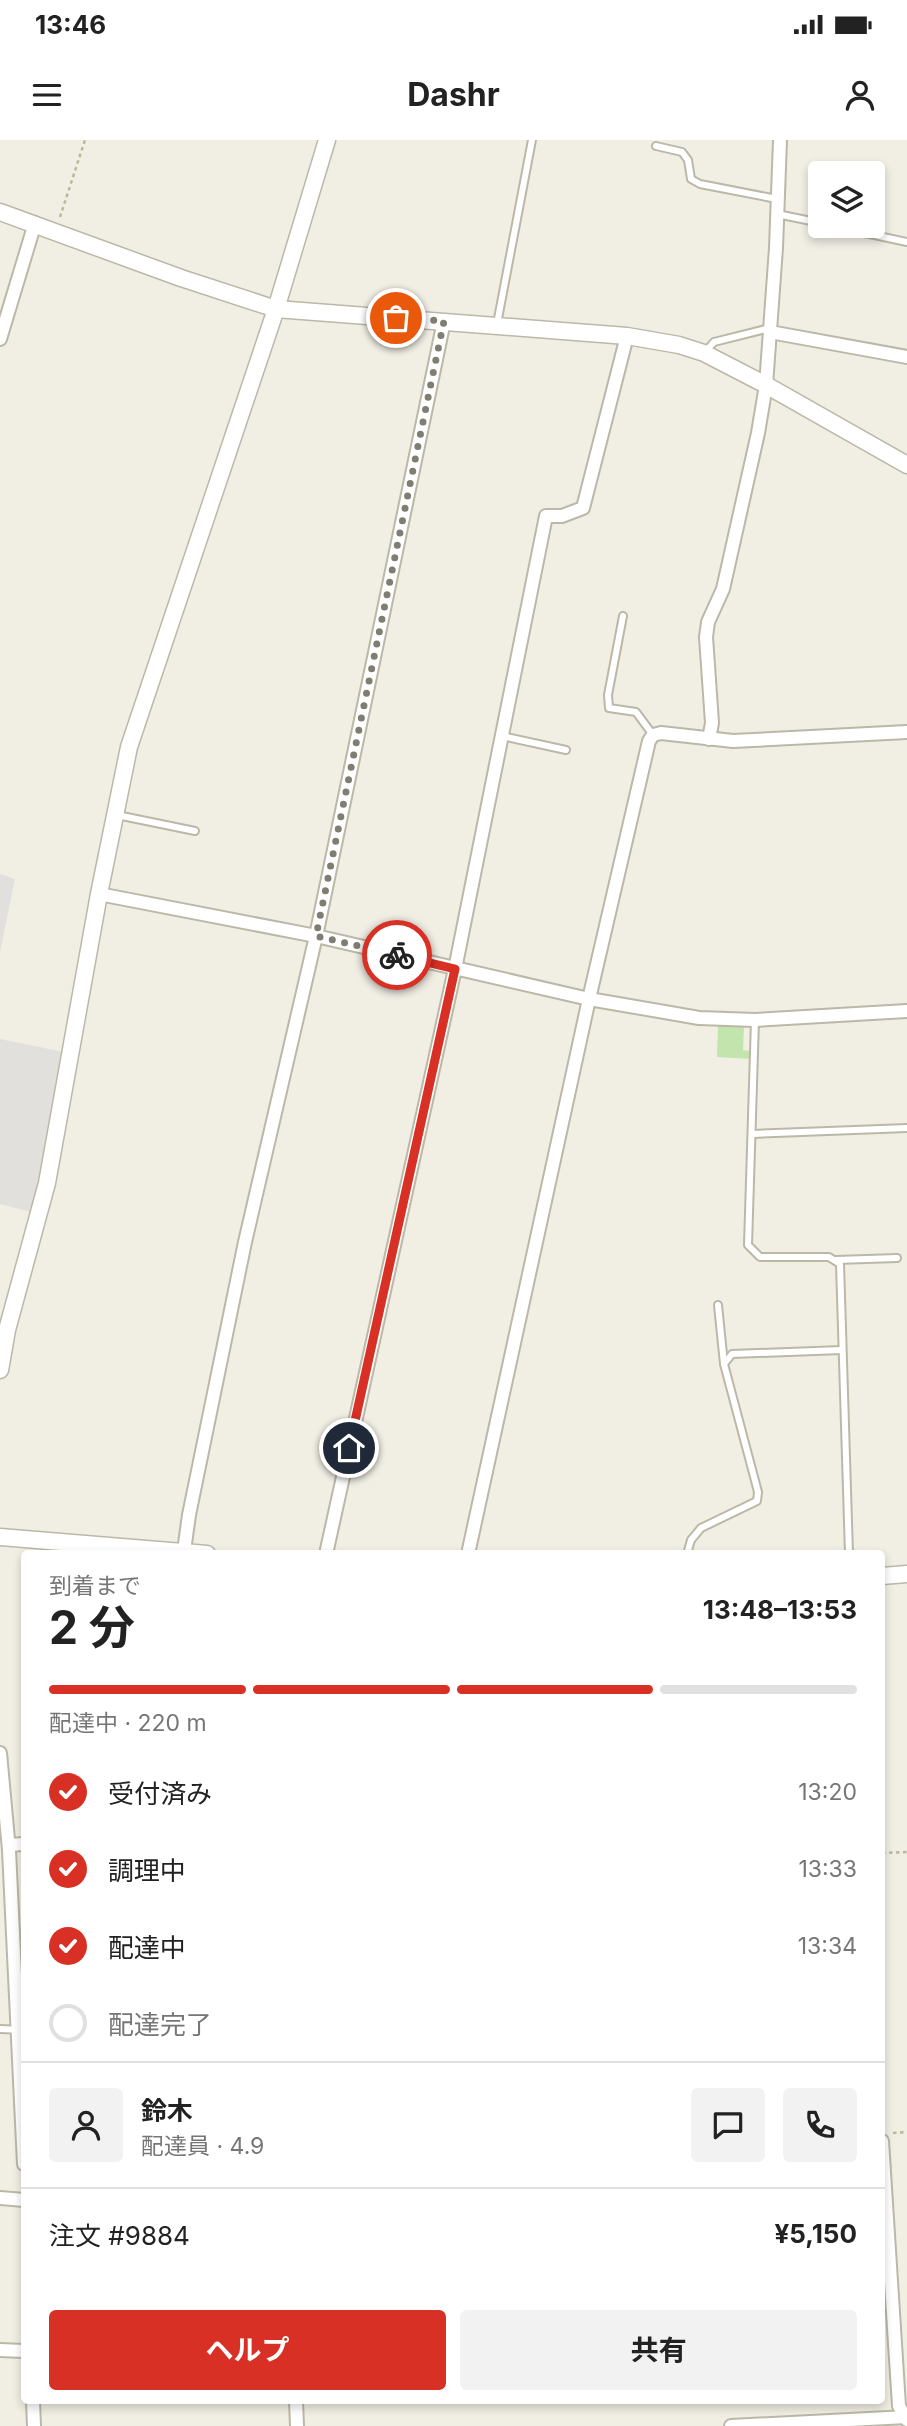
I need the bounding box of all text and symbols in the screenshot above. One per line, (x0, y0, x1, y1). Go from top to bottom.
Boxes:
text: 13:46 (35, 9, 106, 40)
text: Dashr (407, 75, 500, 114)
icon: menu (28, 76, 66, 114)
icon: person (841, 76, 879, 114)
map controls (808, 161, 885, 238)
button: layers (808, 161, 885, 238)
pin (366, 288, 426, 348)
icon: bag (377, 299, 415, 337)
courier (362, 920, 432, 990)
icon: bike (378, 936, 416, 974)
pin (319, 1418, 379, 1478)
icon: home (330, 1429, 368, 1467)
text: 到着まで (49, 1572, 141, 1600)
text: 13:48–13:53 (703, 1594, 857, 1625)
text: 2 分 (49, 1599, 135, 1655)
text: 配達中 · 220 m (49, 1709, 207, 1737)
icon: check (49, 1773, 87, 1811)
text: 受付済み (108, 1778, 212, 1809)
text: 13:20 (798, 1778, 857, 1806)
icon: check (49, 1850, 87, 1888)
text: 調理中 (108, 1855, 186, 1886)
text: 13:33 (798, 1855, 857, 1883)
icon: check (49, 1927, 87, 1965)
text: 配達中 (108, 1932, 186, 1963)
text: 13:34 (798, 1932, 857, 1960)
text: 配達完了 (108, 2009, 212, 2040)
button: person (49, 2088, 123, 2162)
button: chat (691, 2088, 765, 2162)
button: phone (783, 2088, 857, 2162)
text: 鈴木 (141, 2095, 193, 2126)
text: 配達員 · 4.9 (141, 2132, 264, 2160)
text: ¥5,150 (774, 2218, 857, 2249)
text: 注文 #9884 (49, 2220, 190, 2251)
button: ヘルプ (49, 2310, 446, 2390)
button: 共有 (460, 2310, 857, 2390)

